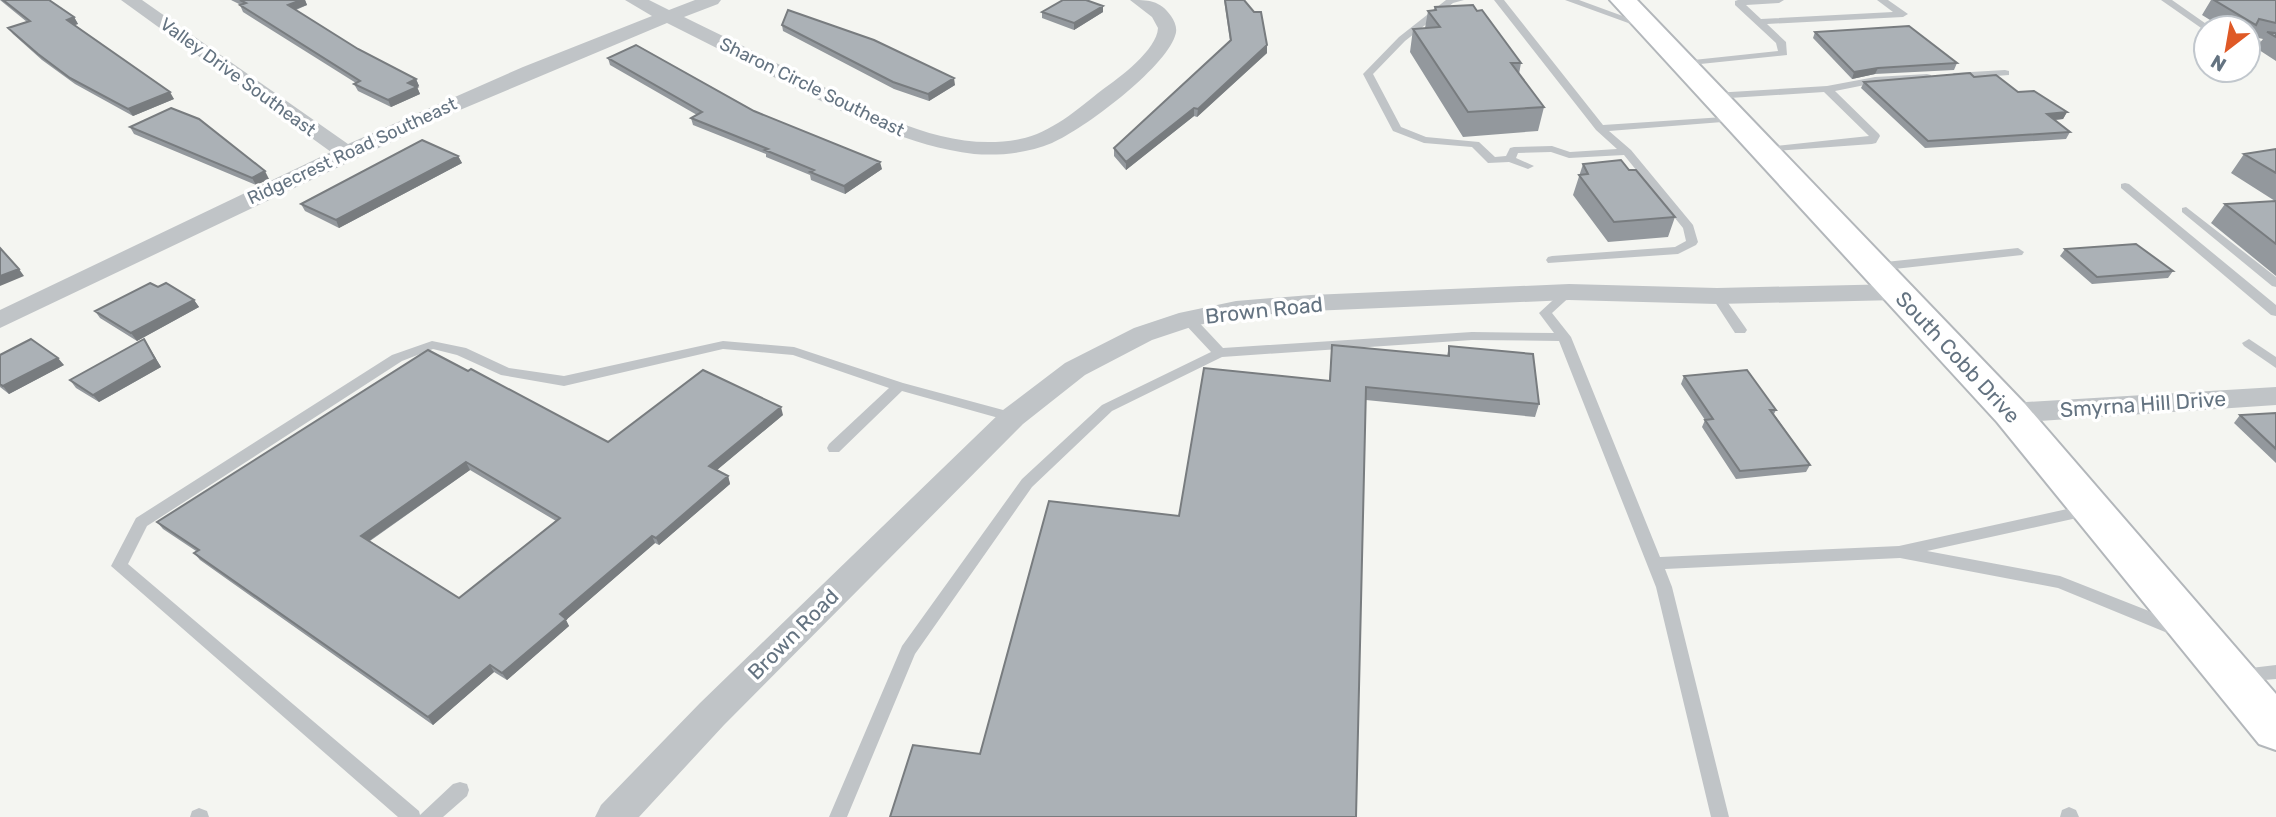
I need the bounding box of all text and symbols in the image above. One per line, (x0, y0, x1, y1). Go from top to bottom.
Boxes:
street label: Valley Drive Southeast (156, 13, 320, 141)
north arrow (2192, 14, 2262, 84)
street label: Sharon Circle Southeast (716, 33, 908, 141)
text: N (2207, 50, 2230, 77)
street label: Ridgecrest Road Southeast (244, 93, 460, 209)
street label: South Cobb Drive (1891, 286, 2025, 428)
street label: Brown Road (1204, 291, 1324, 329)
street label: Smyrna Hill Drive (2059, 386, 2227, 422)
street label: Brown Road (742, 583, 844, 685)

